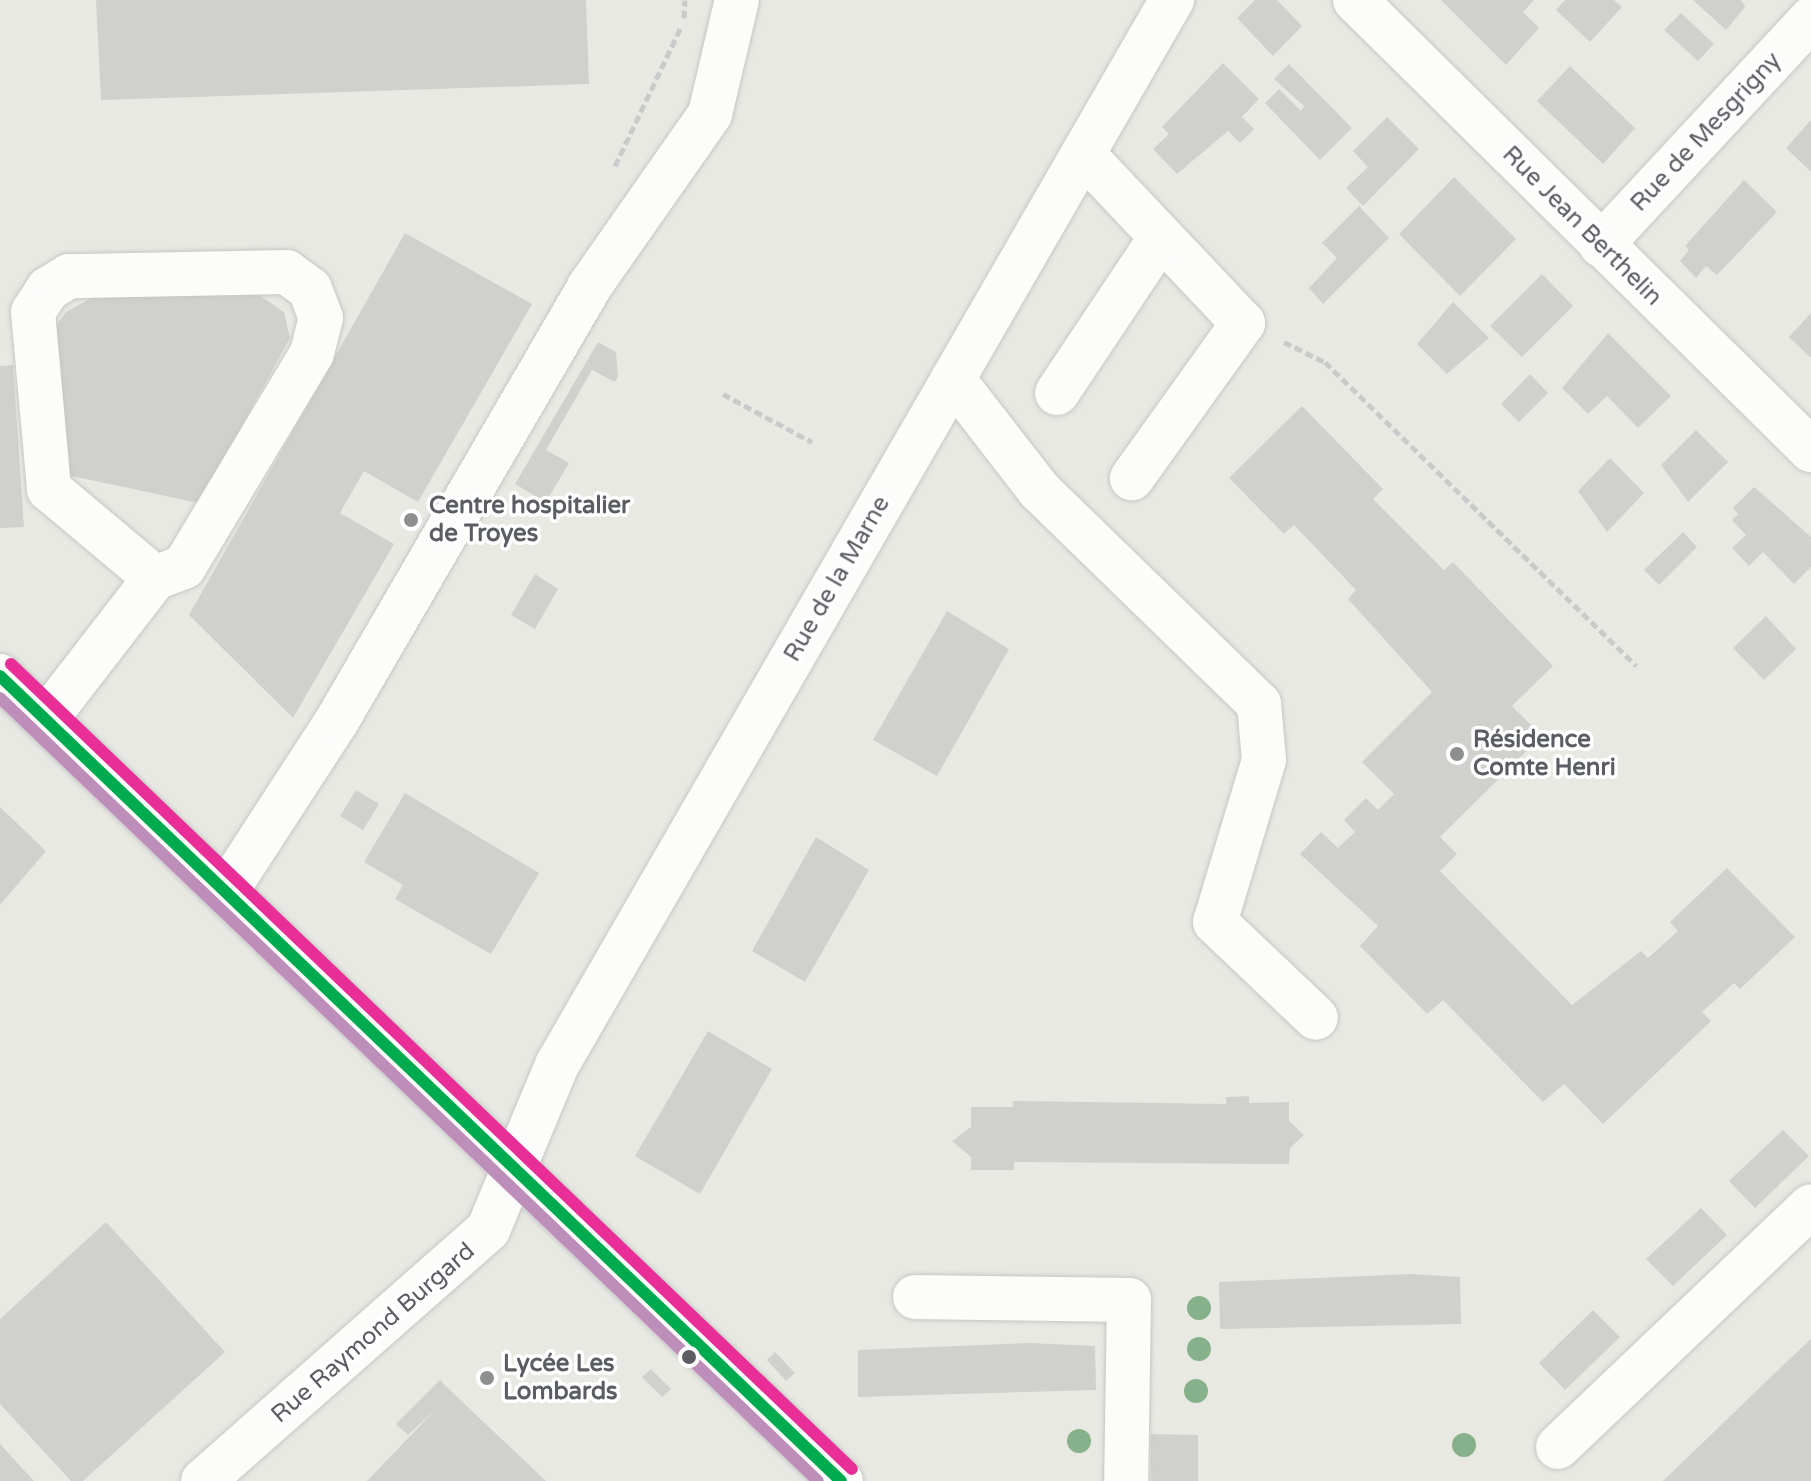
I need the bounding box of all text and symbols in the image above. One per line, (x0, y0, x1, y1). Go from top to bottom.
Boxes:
street label: Rue de Mesgrigny (1625, 46, 1787, 218)
street label: Rue Jean Berthelin (1496, 140, 1668, 312)
street label: Rue de la Marne (778, 491, 896, 667)
place label: Centre hospitalier de Troyes (429, 492, 630, 548)
marker: Centre hospitalier de Troyes (400, 509, 422, 531)
place label: Résidence Comte Henri (1473, 726, 1616, 782)
marker: Résidence Comte Henri (1448, 745, 1466, 763)
street label: Rue Raymond Burgard (265, 1237, 481, 1429)
unlabelled marker (681, 1349, 697, 1365)
place label: Lycée Les Lombards (503, 1350, 618, 1406)
marker: Lycée Les Lombards (478, 1369, 496, 1387)

